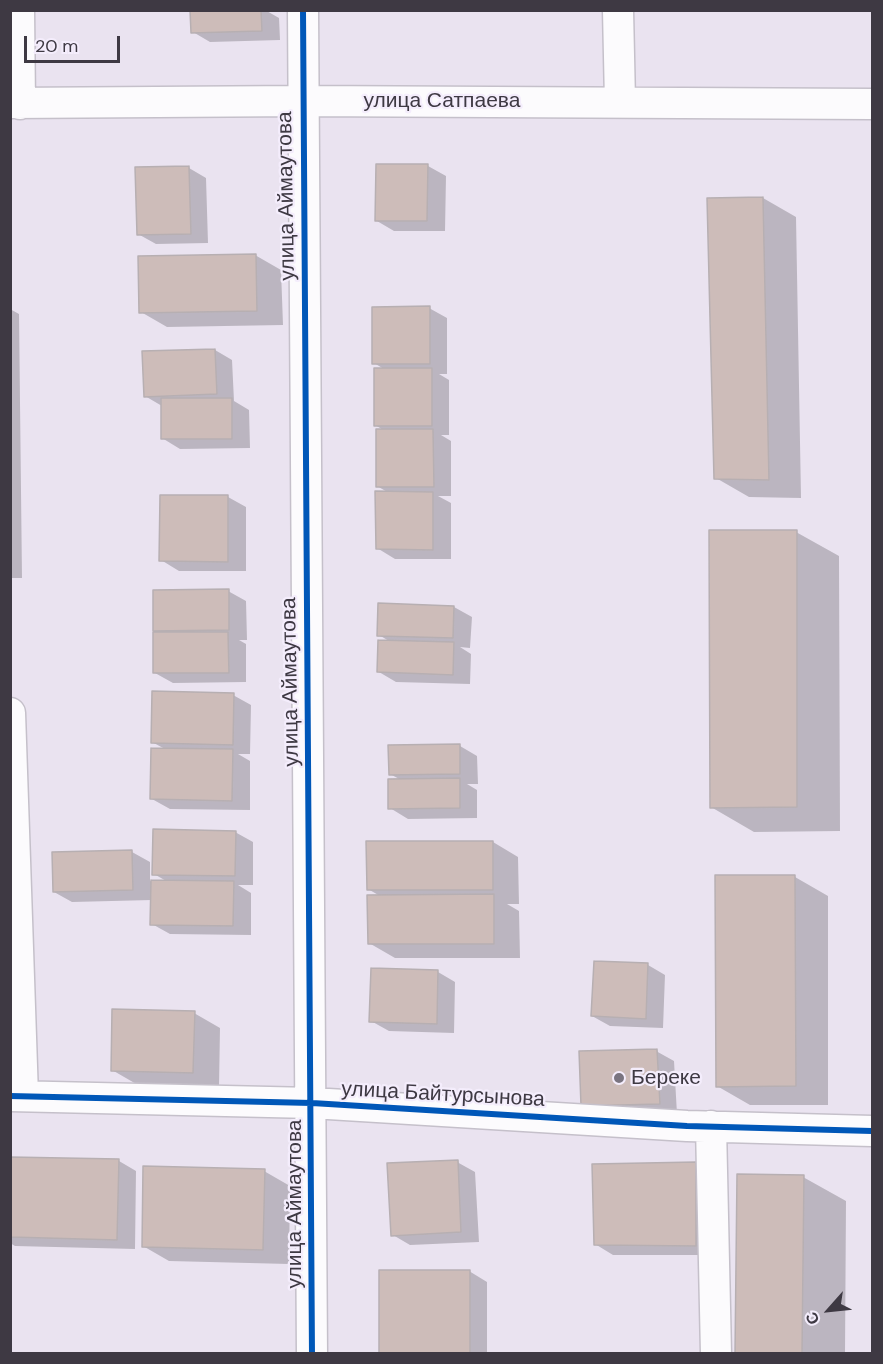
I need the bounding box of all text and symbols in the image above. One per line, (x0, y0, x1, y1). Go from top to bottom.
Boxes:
scale bar (27, 24, 123, 62)
text: 20 m (35, 34, 78, 58)
street label: улица Сатпаева (364, 88, 520, 114)
street label: улица Аймаутова (273, 111, 301, 281)
street label: улица Аймаутова (277, 597, 305, 767)
place label: Береке (631, 1065, 701, 1091)
marker: Береке (612, 1071, 626, 1085)
street label: улица Байтурсынова (341, 1077, 545, 1113)
street label: улица Аймаутова (282, 1119, 308, 1289)
north arrow (799, 1280, 859, 1340)
text: С (801, 1308, 824, 1328)

